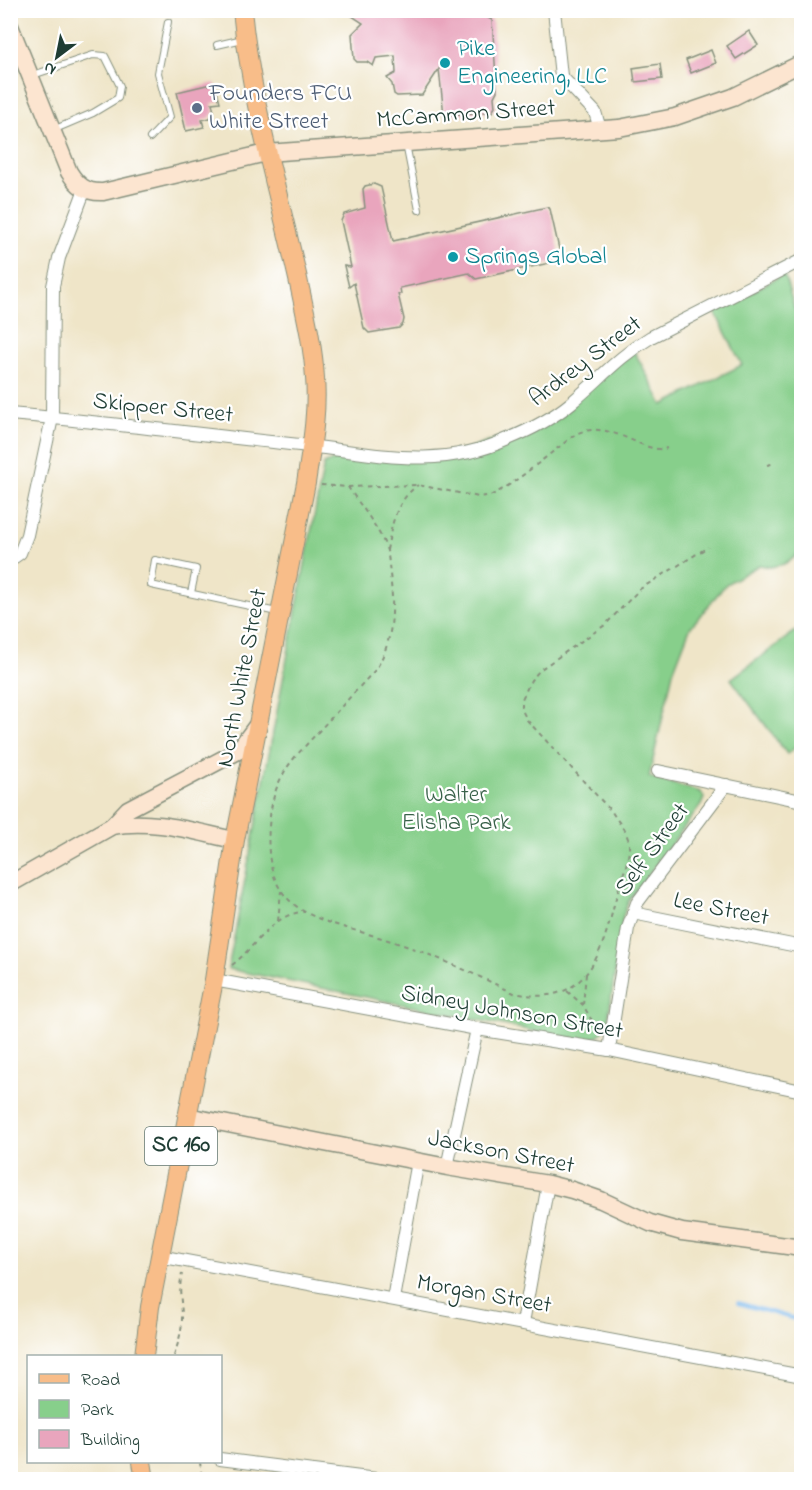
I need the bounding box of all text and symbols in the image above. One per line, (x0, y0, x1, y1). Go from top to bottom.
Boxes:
north arrow (27, 27, 87, 87)
place label: Pike Engineering, LLC (457, 32, 607, 95)
text: N (39, 55, 61, 81)
marker: Pike Engineering, LLC (438, 56, 452, 70)
place label: Founders FCU White Street (208, 77, 352, 140)
street label: McCammon Street (375, 91, 557, 139)
marker: Founders FCU White Street (190, 101, 204, 115)
place label: Springs Global (465, 240, 607, 275)
marker: Springs Global (446, 250, 460, 264)
street label: Ardrey Street (522, 308, 651, 417)
street label: Skipper Street (91, 384, 235, 434)
street label: North White Street (209, 586, 277, 770)
park label: Walter Elisha Park (402, 778, 511, 841)
street label: Self Street (607, 796, 699, 904)
street label: Lee Street (670, 884, 772, 936)
street label: Sidney Johnson Street (398, 976, 626, 1051)
street label: Jackson Street (425, 1122, 577, 1184)
road number: SC 160 (145, 1127, 217, 1165)
street label: Morgan Street (414, 1266, 554, 1324)
legend (27, 1355, 222, 1463)
text: Road (81, 1368, 120, 1394)
text: Park (81, 1398, 114, 1424)
text: Building (80, 1428, 140, 1455)

